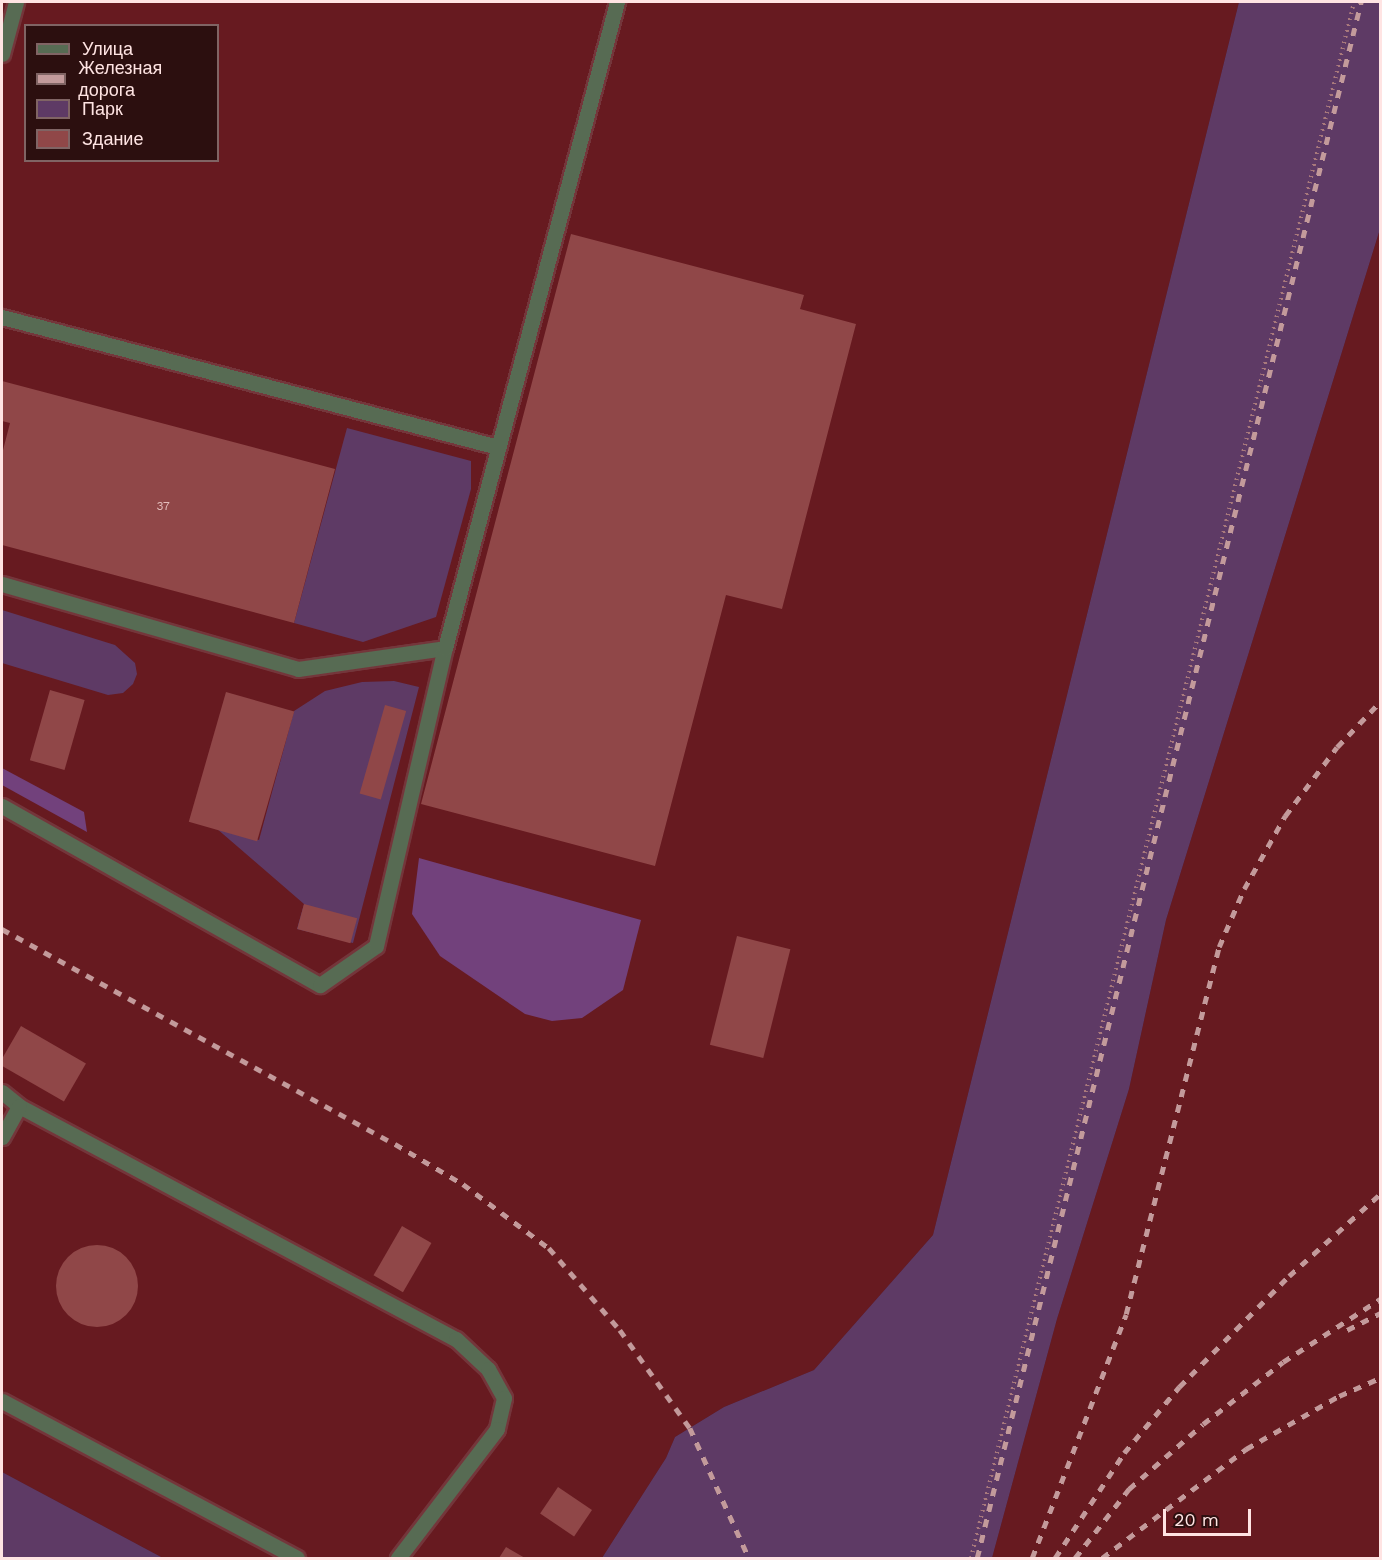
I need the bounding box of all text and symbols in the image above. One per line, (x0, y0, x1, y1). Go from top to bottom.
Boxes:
legend (24, 24, 219, 162)
text: Улица (82, 38, 133, 59)
text: Железная дорога (78, 57, 162, 100)
text: Парк (82, 98, 123, 119)
text: Здание (82, 128, 143, 149)
house number: 37 (156, 500, 170, 514)
scale bar (1166, 1497, 1254, 1535)
text: 20 m (1174, 1509, 1219, 1530)

